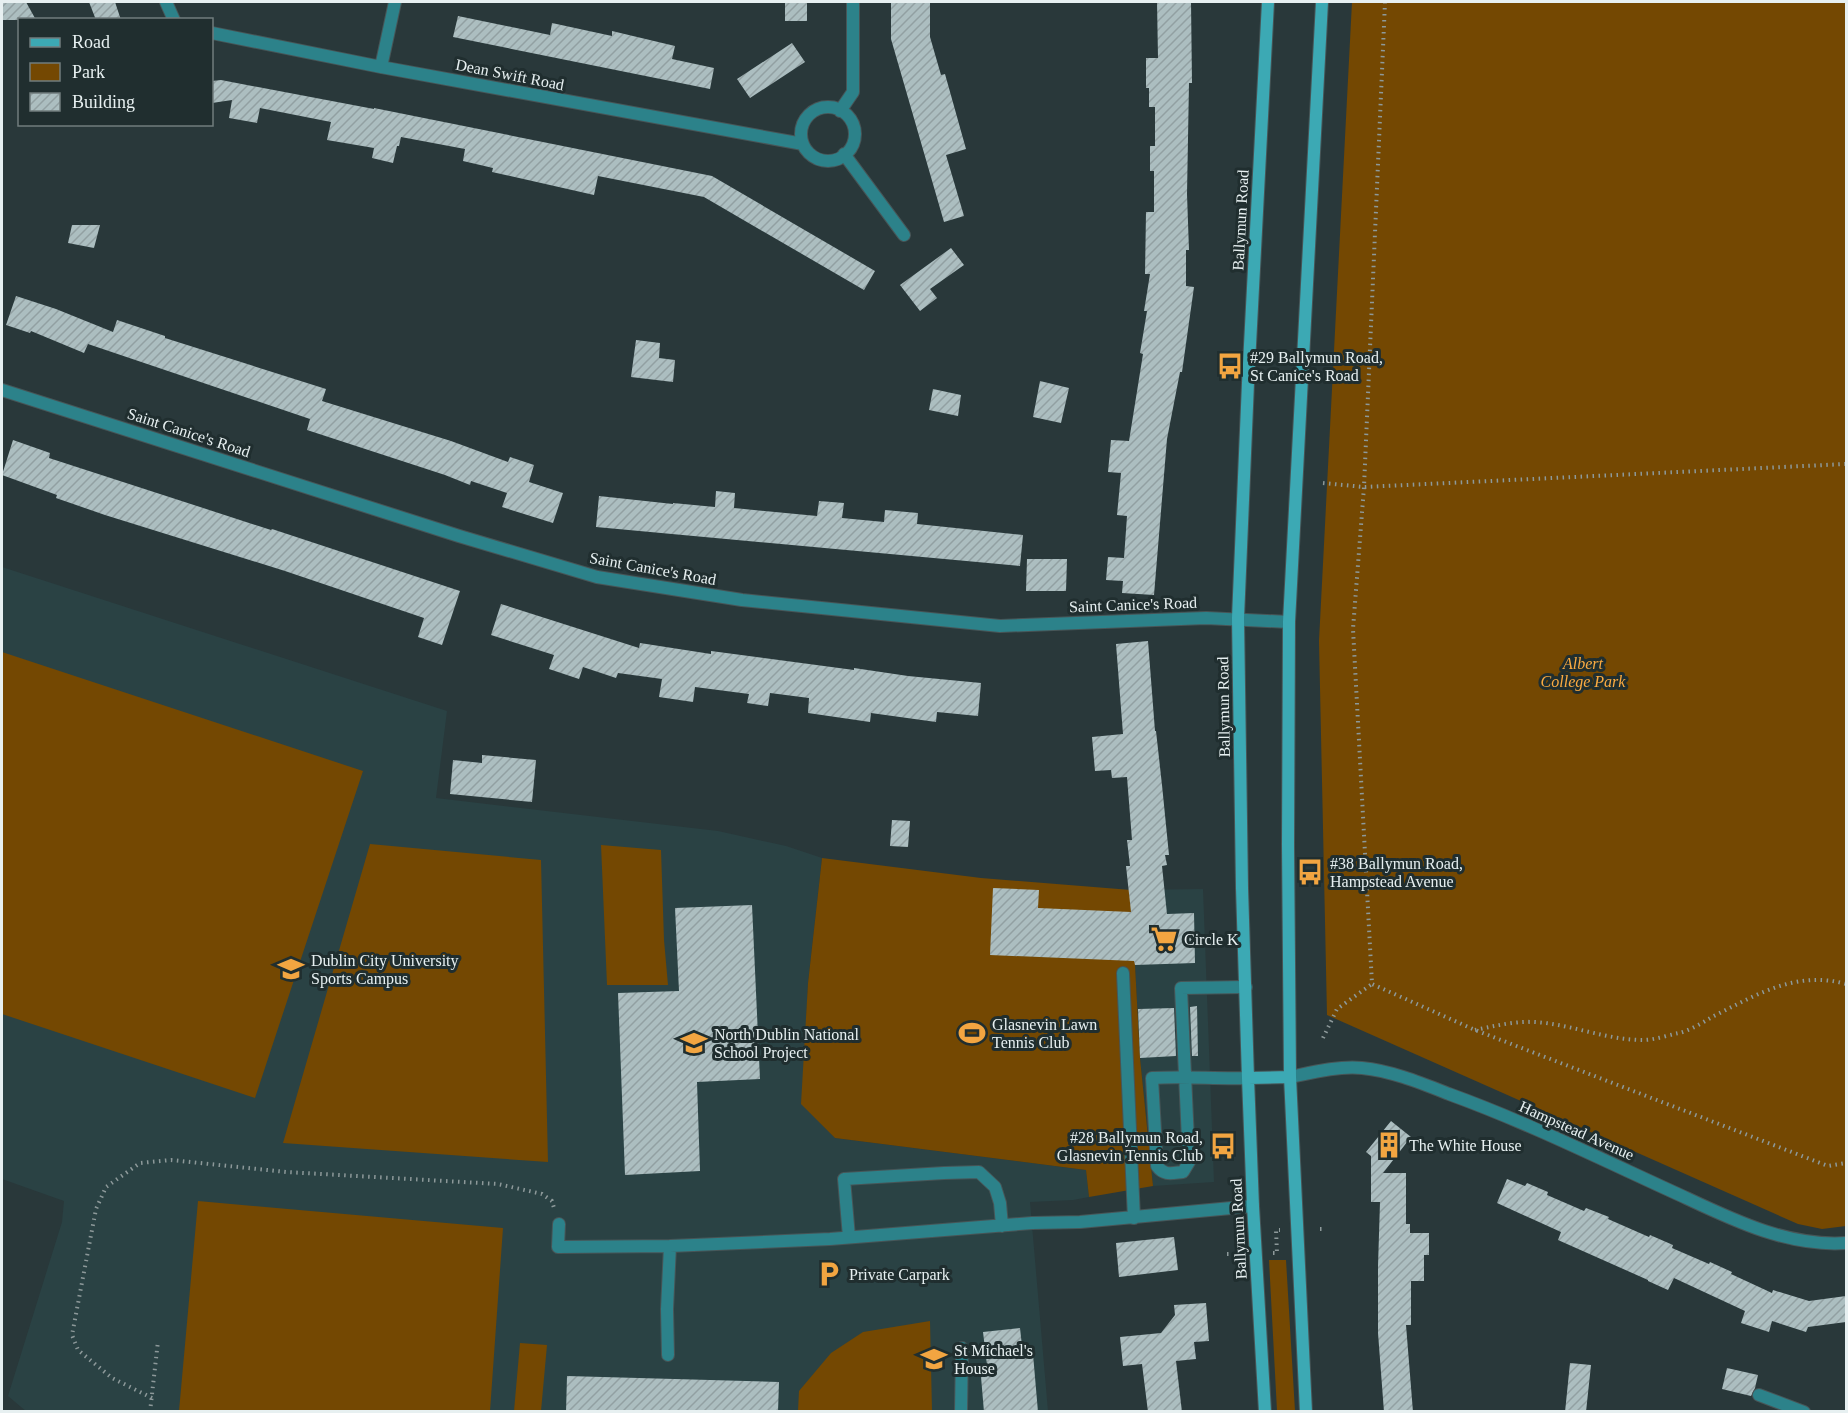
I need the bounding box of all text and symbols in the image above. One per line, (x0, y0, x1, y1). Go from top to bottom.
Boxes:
legend (18, 18, 213, 126)
text: Road (72, 32, 110, 52)
street label: Dean Swift Road (454, 56, 566, 93)
text: Park (72, 62, 105, 82)
text: Building (72, 92, 135, 112)
street label: Ballymun Road (1229, 169, 1253, 271)
place label: #29 Ballymun Road, St Canice's Road (1250, 349, 1383, 384)
bus stop icon: #29 Ballymun Road, St Canice's Road (1215, 351, 1245, 381)
street label: Saint Canice's Road (125, 405, 252, 460)
street label: Saint Canice's Road (588, 549, 718, 588)
street label: Saint Canice's Road (1069, 594, 1197, 615)
park label: Albert College Park (1541, 655, 1626, 691)
street label: Ballymun Road (1214, 656, 1234, 758)
place label: #38 Ballymun Road, Hampstead Avenue (1330, 855, 1463, 891)
bus stop icon: #38 Ballymun Road, Hampstead Avenue (1295, 857, 1325, 887)
supermarket icon: Circle K (1149, 924, 1179, 954)
place label: Circle K (1184, 931, 1239, 948)
place label: Dublin City University Sports Campus (311, 952, 459, 988)
school or university icon: Dublin City University Sports Campus (276, 954, 306, 984)
place label: Glasnevin Lawn Tennis Club (992, 1016, 1097, 1051)
sports icon: Glasnevin Lawn Tennis Club (957, 1018, 987, 1048)
place label: North Dublin National School Project (714, 1026, 859, 1062)
school or university icon: North Dublin National School Project (679, 1028, 709, 1058)
street label: Hampstead Avenue (1516, 1098, 1637, 1164)
place label: #28 Ballymun Road, Glasnevin Tennis Club (1057, 1129, 1203, 1164)
building icon: The White House (1374, 1130, 1404, 1160)
bus stop icon: #28 Ballymun Road, Glasnevin Tennis Club (1208, 1131, 1238, 1161)
place label: The White House (1409, 1137, 1522, 1154)
street label: Ballymun Road (1227, 1178, 1251, 1280)
parking icon: Private Carpark (814, 1259, 844, 1289)
place label: Private Carpark (849, 1266, 950, 1284)
place label: St Michael's House (954, 1342, 1033, 1377)
school or university icon: St Michael's House (919, 1344, 949, 1374)

